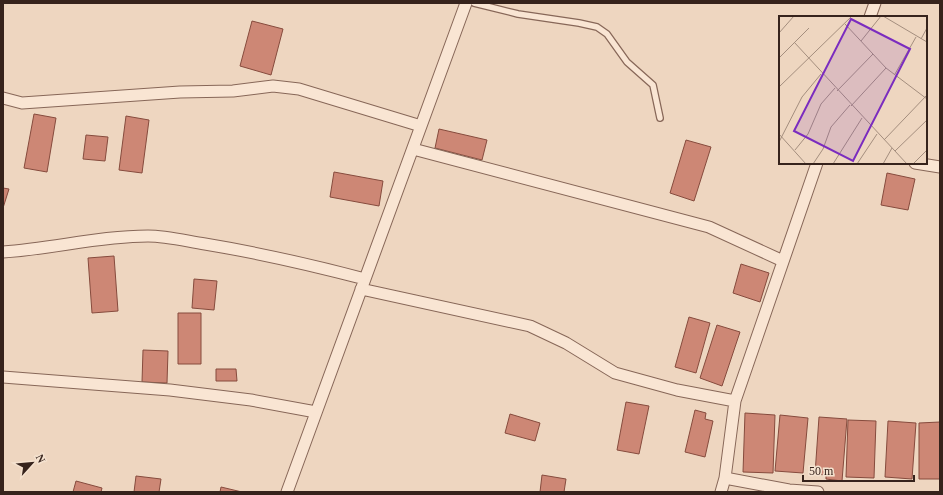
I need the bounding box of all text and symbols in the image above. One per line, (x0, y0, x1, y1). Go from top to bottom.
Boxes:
inset map (779, 16, 927, 164)
north arrow (12, 443, 52, 483)
text: N (34, 452, 48, 465)
scale bar (803, 457, 914, 483)
text: 50 m (809, 464, 834, 478)

